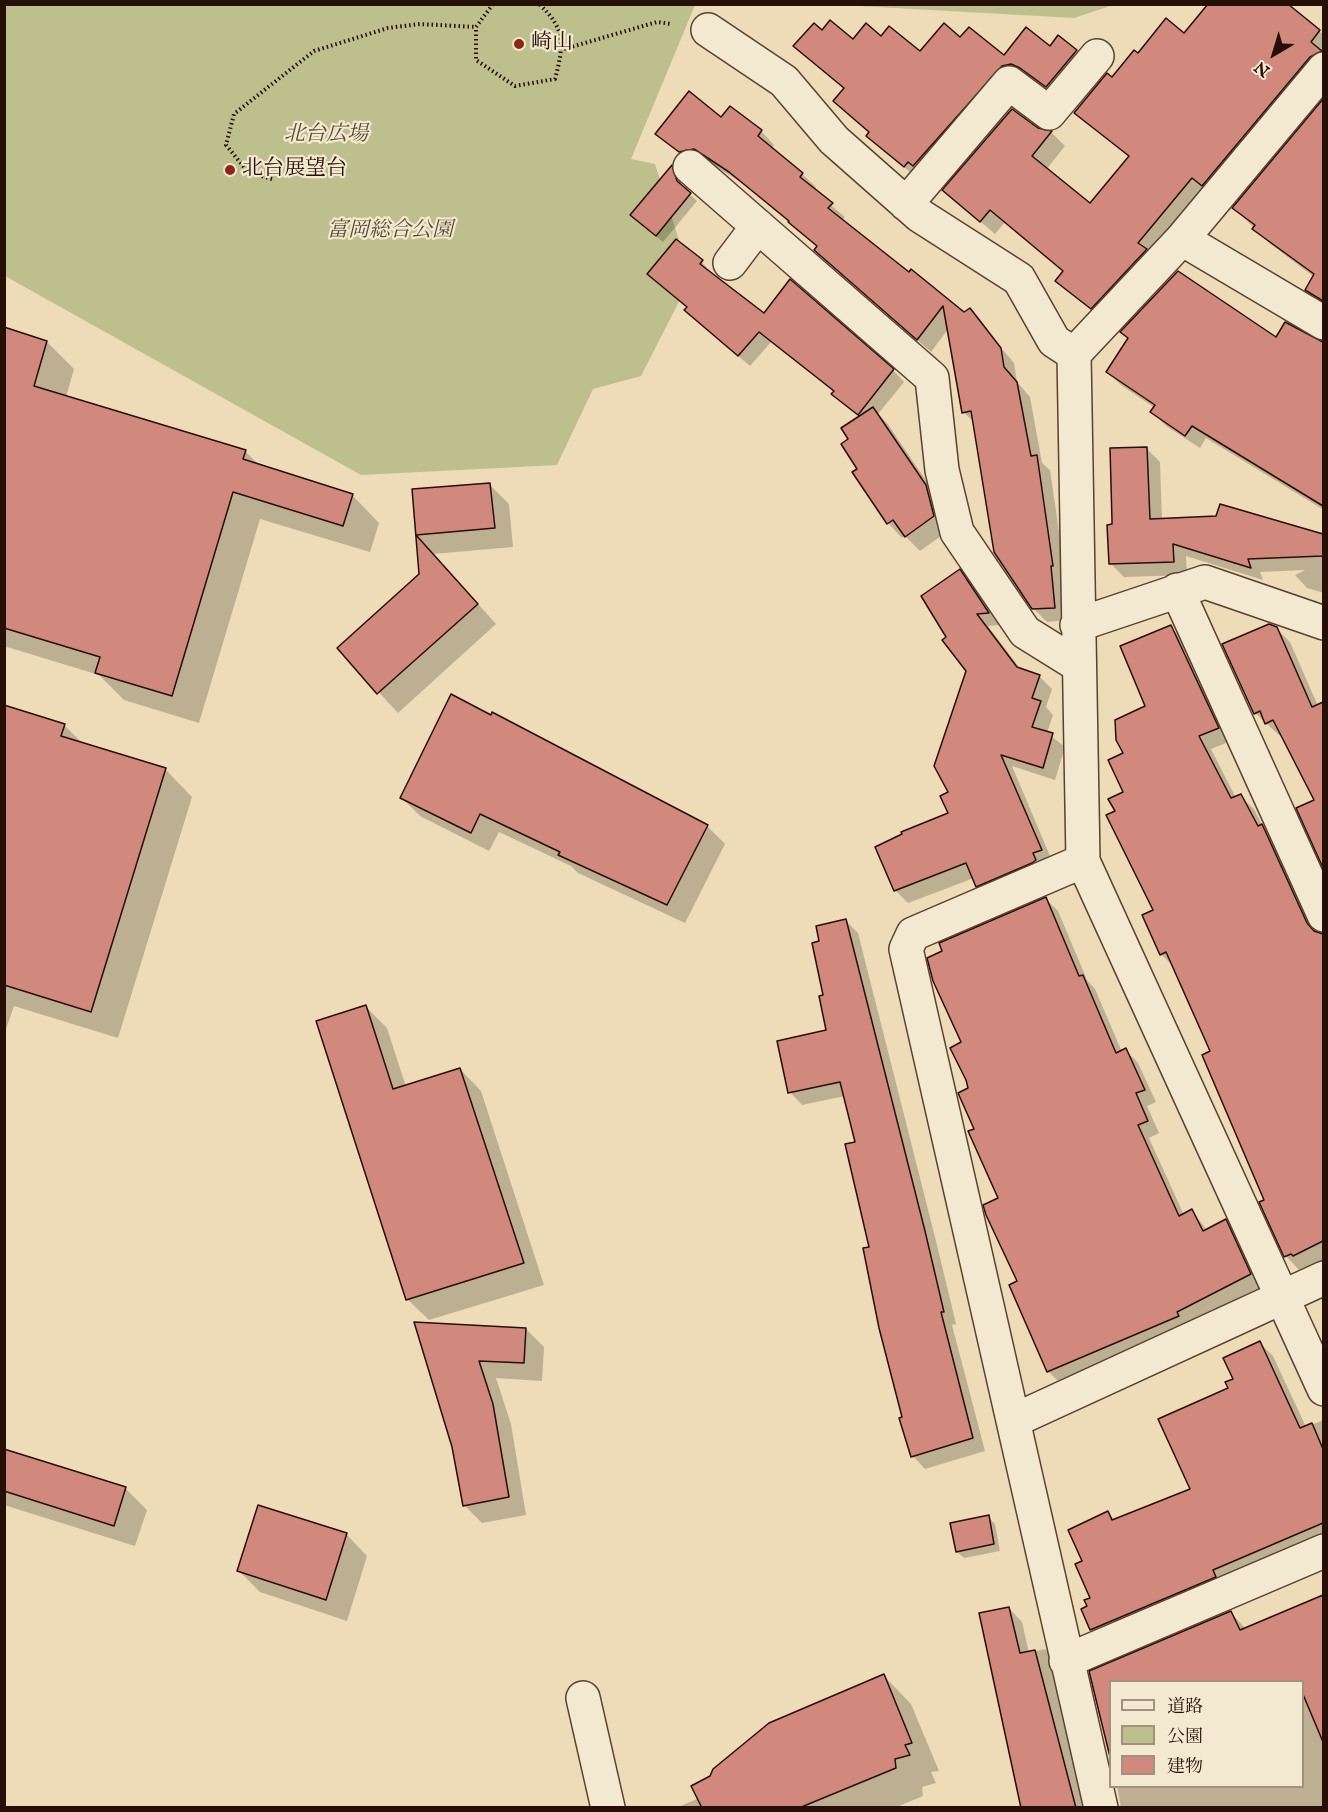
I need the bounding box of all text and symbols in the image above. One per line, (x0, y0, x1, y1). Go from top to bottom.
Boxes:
north arrow (1244, 24, 1304, 84)
place label: 崎山 (531, 31, 573, 57)
marker: 崎山 (512, 37, 526, 51)
text: N (1251, 56, 1275, 80)
park label: 北台広場 (284, 123, 368, 149)
place label: 北台展望台 (242, 157, 347, 183)
marker: 北台展望台 (223, 163, 237, 177)
park label: 富岡総合公園 (327, 219, 453, 245)
legend (1109, 1680, 1304, 1788)
text: 道路 (1167, 1696, 1203, 1719)
text: 公園 (1167, 1726, 1203, 1749)
text: 建物 (1167, 1756, 1203, 1779)

